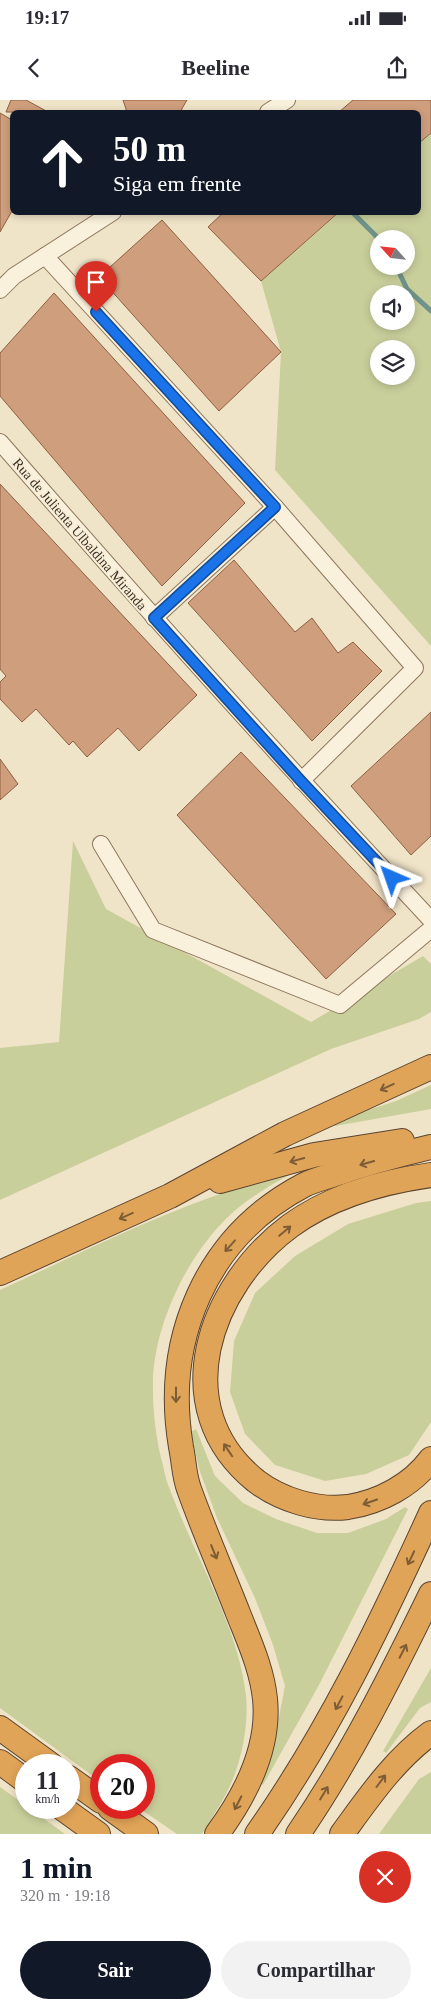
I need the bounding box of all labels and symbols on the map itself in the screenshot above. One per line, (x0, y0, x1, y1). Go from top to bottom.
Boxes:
north arrow (370, 230, 415, 275)
pin (75, 261, 117, 312)
street label: Rua de Julienta Ulbaldina Miranda (10, 455, 150, 614)
position arrow (365, 851, 417, 903)
one-way arrow (380, 1083, 395, 1093)
one-way arrow (289, 1156, 305, 1165)
one-way arrow (359, 1159, 375, 1169)
one-way arrow (119, 1212, 134, 1222)
one-way arrow (278, 1225, 291, 1236)
one-way arrow (224, 1239, 236, 1252)
one-way arrow (172, 1387, 181, 1403)
one-way arrow (223, 1443, 233, 1457)
one-way arrow (362, 1498, 378, 1507)
one-way arrow (210, 1544, 219, 1559)
one-way arrow (405, 1550, 415, 1565)
one-way arrow (399, 1644, 408, 1659)
one-way arrow (334, 1696, 344, 1711)
speed limit sign: 20 (90, 1754, 155, 1819)
one-way arrow (376, 1775, 387, 1788)
one-way arrow (320, 1786, 330, 1800)
one-way arrow (233, 1795, 242, 1810)

